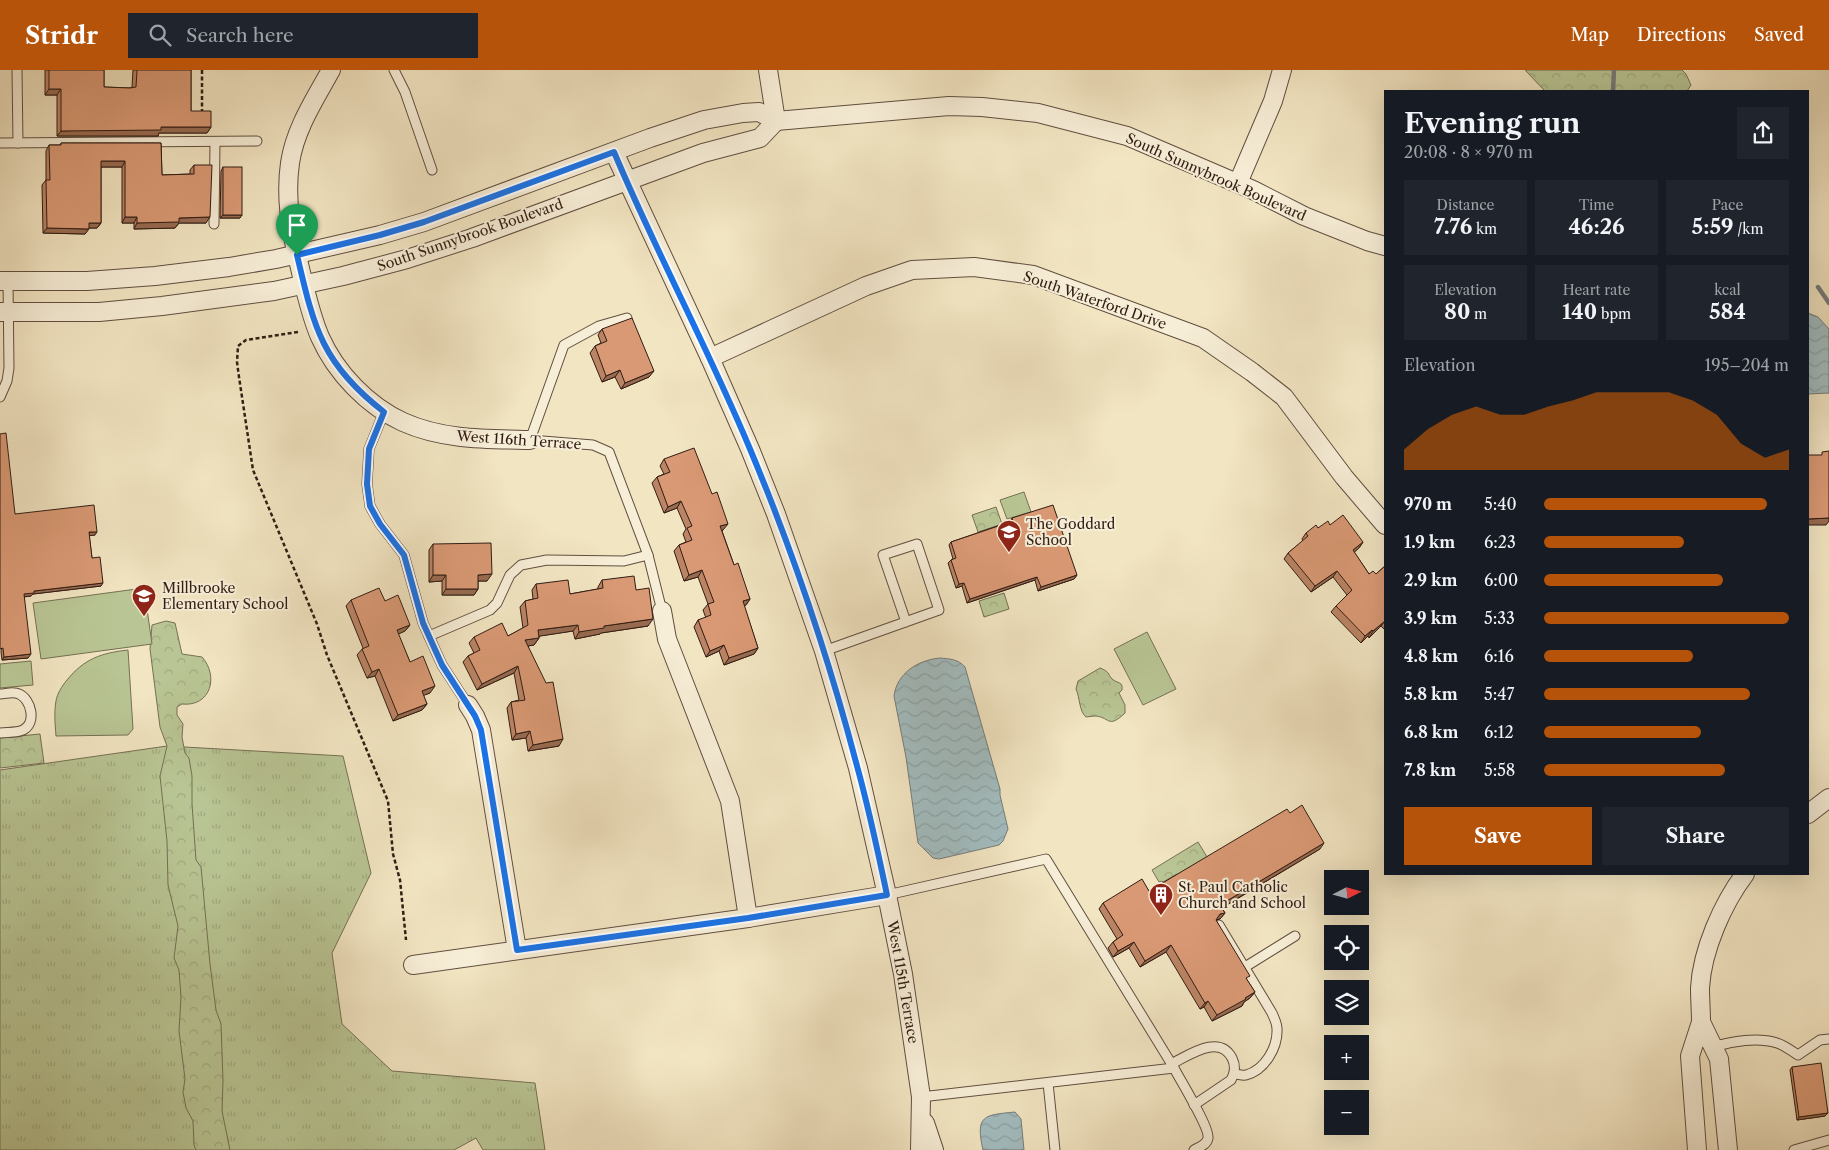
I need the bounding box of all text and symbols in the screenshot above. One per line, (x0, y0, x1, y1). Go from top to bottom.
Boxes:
search box (128, 13, 478, 58)
text: Stridr (25, 21, 98, 50)
icon: search (146, 21, 174, 49)
text: Search here (186, 24, 294, 47)
text: Map (1570, 24, 1609, 46)
text: Directions (1637, 24, 1726, 46)
text: Saved (1754, 24, 1804, 46)
text: Evening run (1404, 106, 1580, 140)
button: share (1737, 107, 1789, 159)
street label: South Sunnybrook Boulevard (1123, 129, 1309, 225)
text: 20:08 · 8 × 970 m (1404, 142, 1533, 162)
street label: South Sunnybrook Boulevard (375, 195, 566, 275)
text: Distance (1437, 196, 1494, 214)
text: Time (1579, 196, 1614, 214)
text: Pace (1712, 196, 1743, 214)
pin (276, 204, 318, 255)
icon: arrive (283, 211, 311, 239)
text: 7.76 (1434, 214, 1472, 239)
text: 46:26 (1568, 214, 1625, 239)
text: 5:59 (1692, 214, 1734, 239)
text: km (1472, 220, 1497, 238)
text: /km (1734, 220, 1763, 238)
street label: South Waterford Drive (1021, 267, 1169, 333)
text: Elevation (1434, 281, 1497, 299)
text: Heart rate (1563, 281, 1630, 299)
text: kcal (1714, 281, 1741, 299)
text: 80 (1444, 299, 1470, 324)
text: 140 (1562, 299, 1597, 324)
text: 584 (1709, 299, 1746, 324)
text: m (1470, 305, 1487, 323)
text: bpm (1597, 305, 1631, 323)
text: Elevation (1404, 355, 1475, 375)
text: 195–204 m (1705, 355, 1789, 375)
street label: West 116th Terrace (455, 427, 582, 453)
text: 970 m (1404, 494, 1452, 514)
text: 5:40 (1484, 494, 1517, 514)
place label: The Goddard School (1026, 515, 1116, 549)
school or university icon: The Goddard School (996, 519, 1022, 553)
text: 1.9 km (1404, 532, 1455, 552)
text: 6:23 (1484, 532, 1516, 552)
text: 2.9 km (1404, 570, 1458, 590)
text: 6:00 (1484, 570, 1518, 590)
place label: Millbrooke Elementary School (162, 579, 288, 613)
school or university icon: Millbrooke Elementary School (131, 583, 157, 617)
text: 3.9 km (1404, 608, 1457, 628)
text: 5:33 (1484, 608, 1515, 628)
text: 4.8 km (1404, 646, 1458, 666)
text: 6:16 (1484, 646, 1514, 666)
text: 5.8 km (1404, 684, 1458, 704)
text: 5:47 (1484, 684, 1514, 704)
text: 6.8 km (1404, 722, 1458, 742)
text: 6:12 (1484, 722, 1514, 742)
text: 7.8 km (1404, 760, 1456, 780)
text: 5:58 (1484, 760, 1515, 780)
button: Save (1404, 807, 1592, 865)
button: Share (1602, 807, 1789, 865)
north arrow (1324, 870, 1369, 915)
map controls (1324, 870, 1369, 1135)
place label: St. Paul Catholic Church and School (1178, 878, 1306, 912)
building icon: St. Paul Catholic Church and School (1148, 882, 1174, 916)
street label: West 115th Terrace (883, 918, 923, 1045)
button: locate (1324, 925, 1369, 970)
button: layers (1324, 980, 1369, 1025)
button: + (1324, 1035, 1369, 1080)
button: − (1324, 1090, 1369, 1135)

